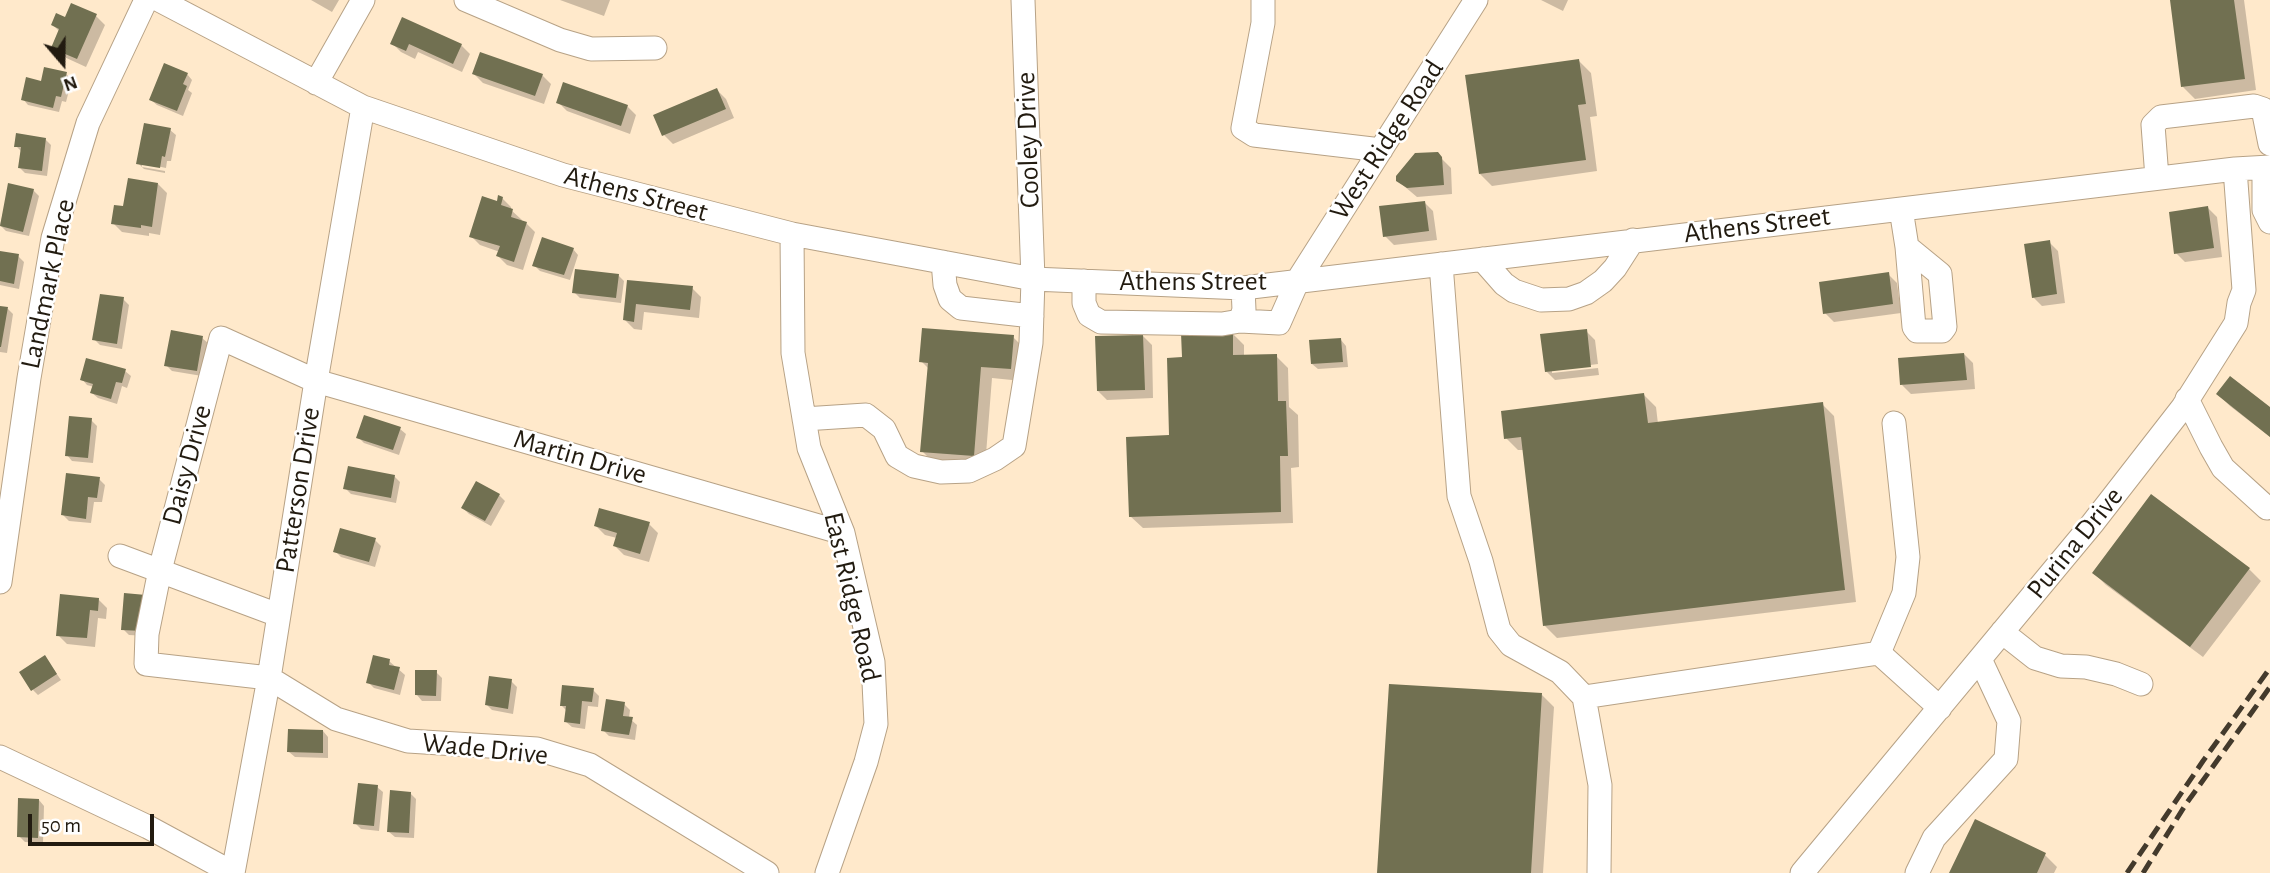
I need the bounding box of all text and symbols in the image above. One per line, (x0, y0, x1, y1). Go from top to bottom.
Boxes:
north arrow (28, 28, 98, 98)
street label: West Ridge Road (1323, 54, 1451, 226)
street label: Cooley Drive (1009, 71, 1047, 209)
text: N (61, 72, 80, 94)
street label: Athens Street (560, 159, 712, 229)
street label: Landmark Place (14, 196, 82, 372)
street label: Athens Street (1682, 199, 1832, 251)
street label: Athens Street (1119, 265, 1267, 299)
street label: Daisy Drive (155, 401, 219, 529)
street label: Patterson Drive (268, 405, 328, 575)
street label: Martin Drive (510, 422, 650, 492)
street label: Purina Drive (2020, 480, 2130, 606)
street label: East Ridge Road (816, 509, 888, 685)
street label: Wade Drive (420, 726, 550, 772)
scale bar (32, 800, 158, 844)
text: 50 m (41, 815, 81, 836)

